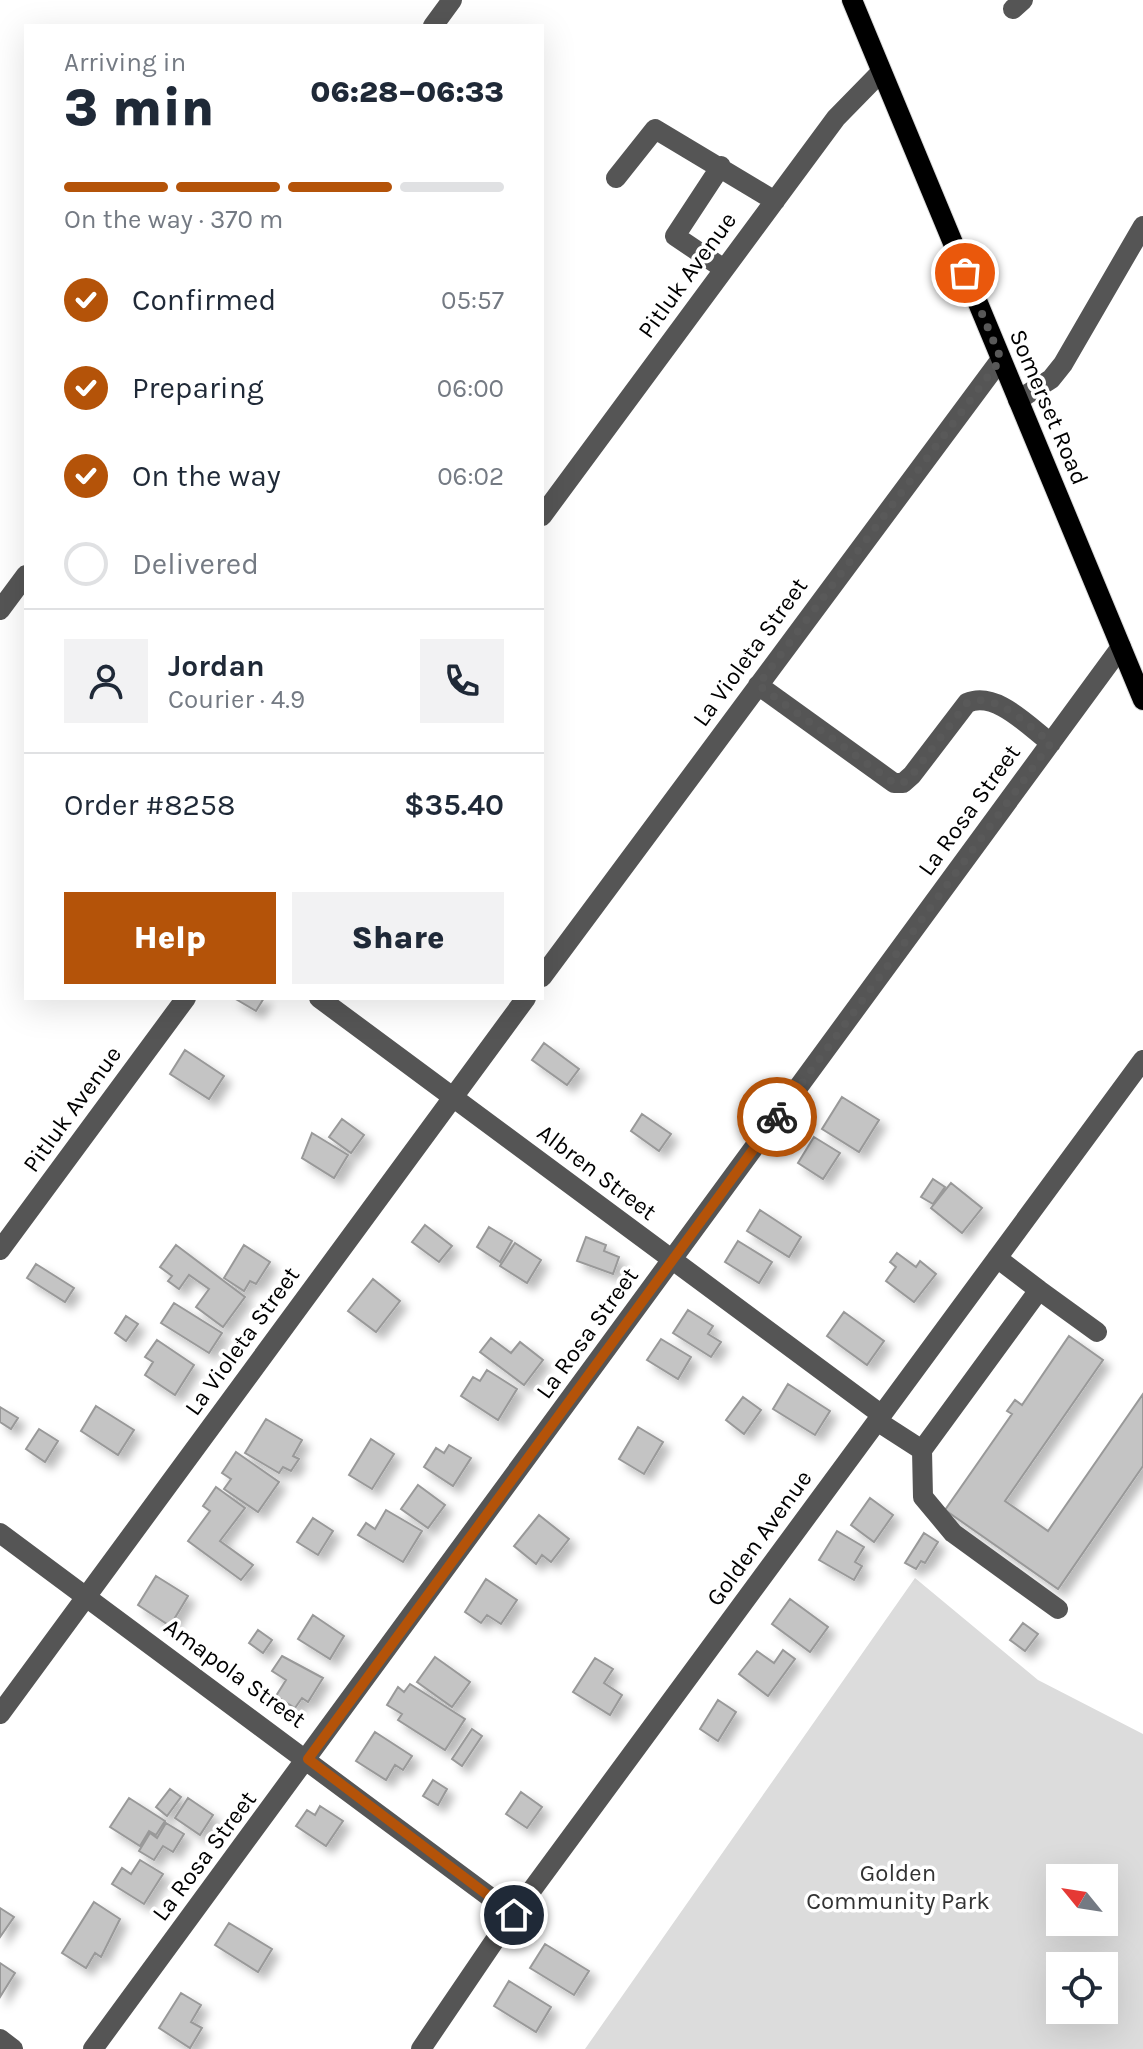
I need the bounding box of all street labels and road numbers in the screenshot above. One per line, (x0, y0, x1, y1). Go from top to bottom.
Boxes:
street label: Pitluk Avenue (632, 207, 742, 343)
street label: Somerset Road (1004, 325, 1094, 489)
street label: La Violeta Street (687, 572, 813, 732)
street label: La Rosa Street (912, 739, 1026, 881)
street label: Pitluk Avenue (17, 1041, 127, 1177)
street label: Albren Street (532, 1118, 662, 1226)
street label: La Violeta Street (179, 1261, 305, 1421)
street label: La Rosa Street (530, 1262, 644, 1404)
street label: Golden Avenue (700, 1465, 818, 1611)
street label: Amapola Street (159, 1612, 311, 1734)
street label: La Rosa Street (146, 1786, 262, 1926)

